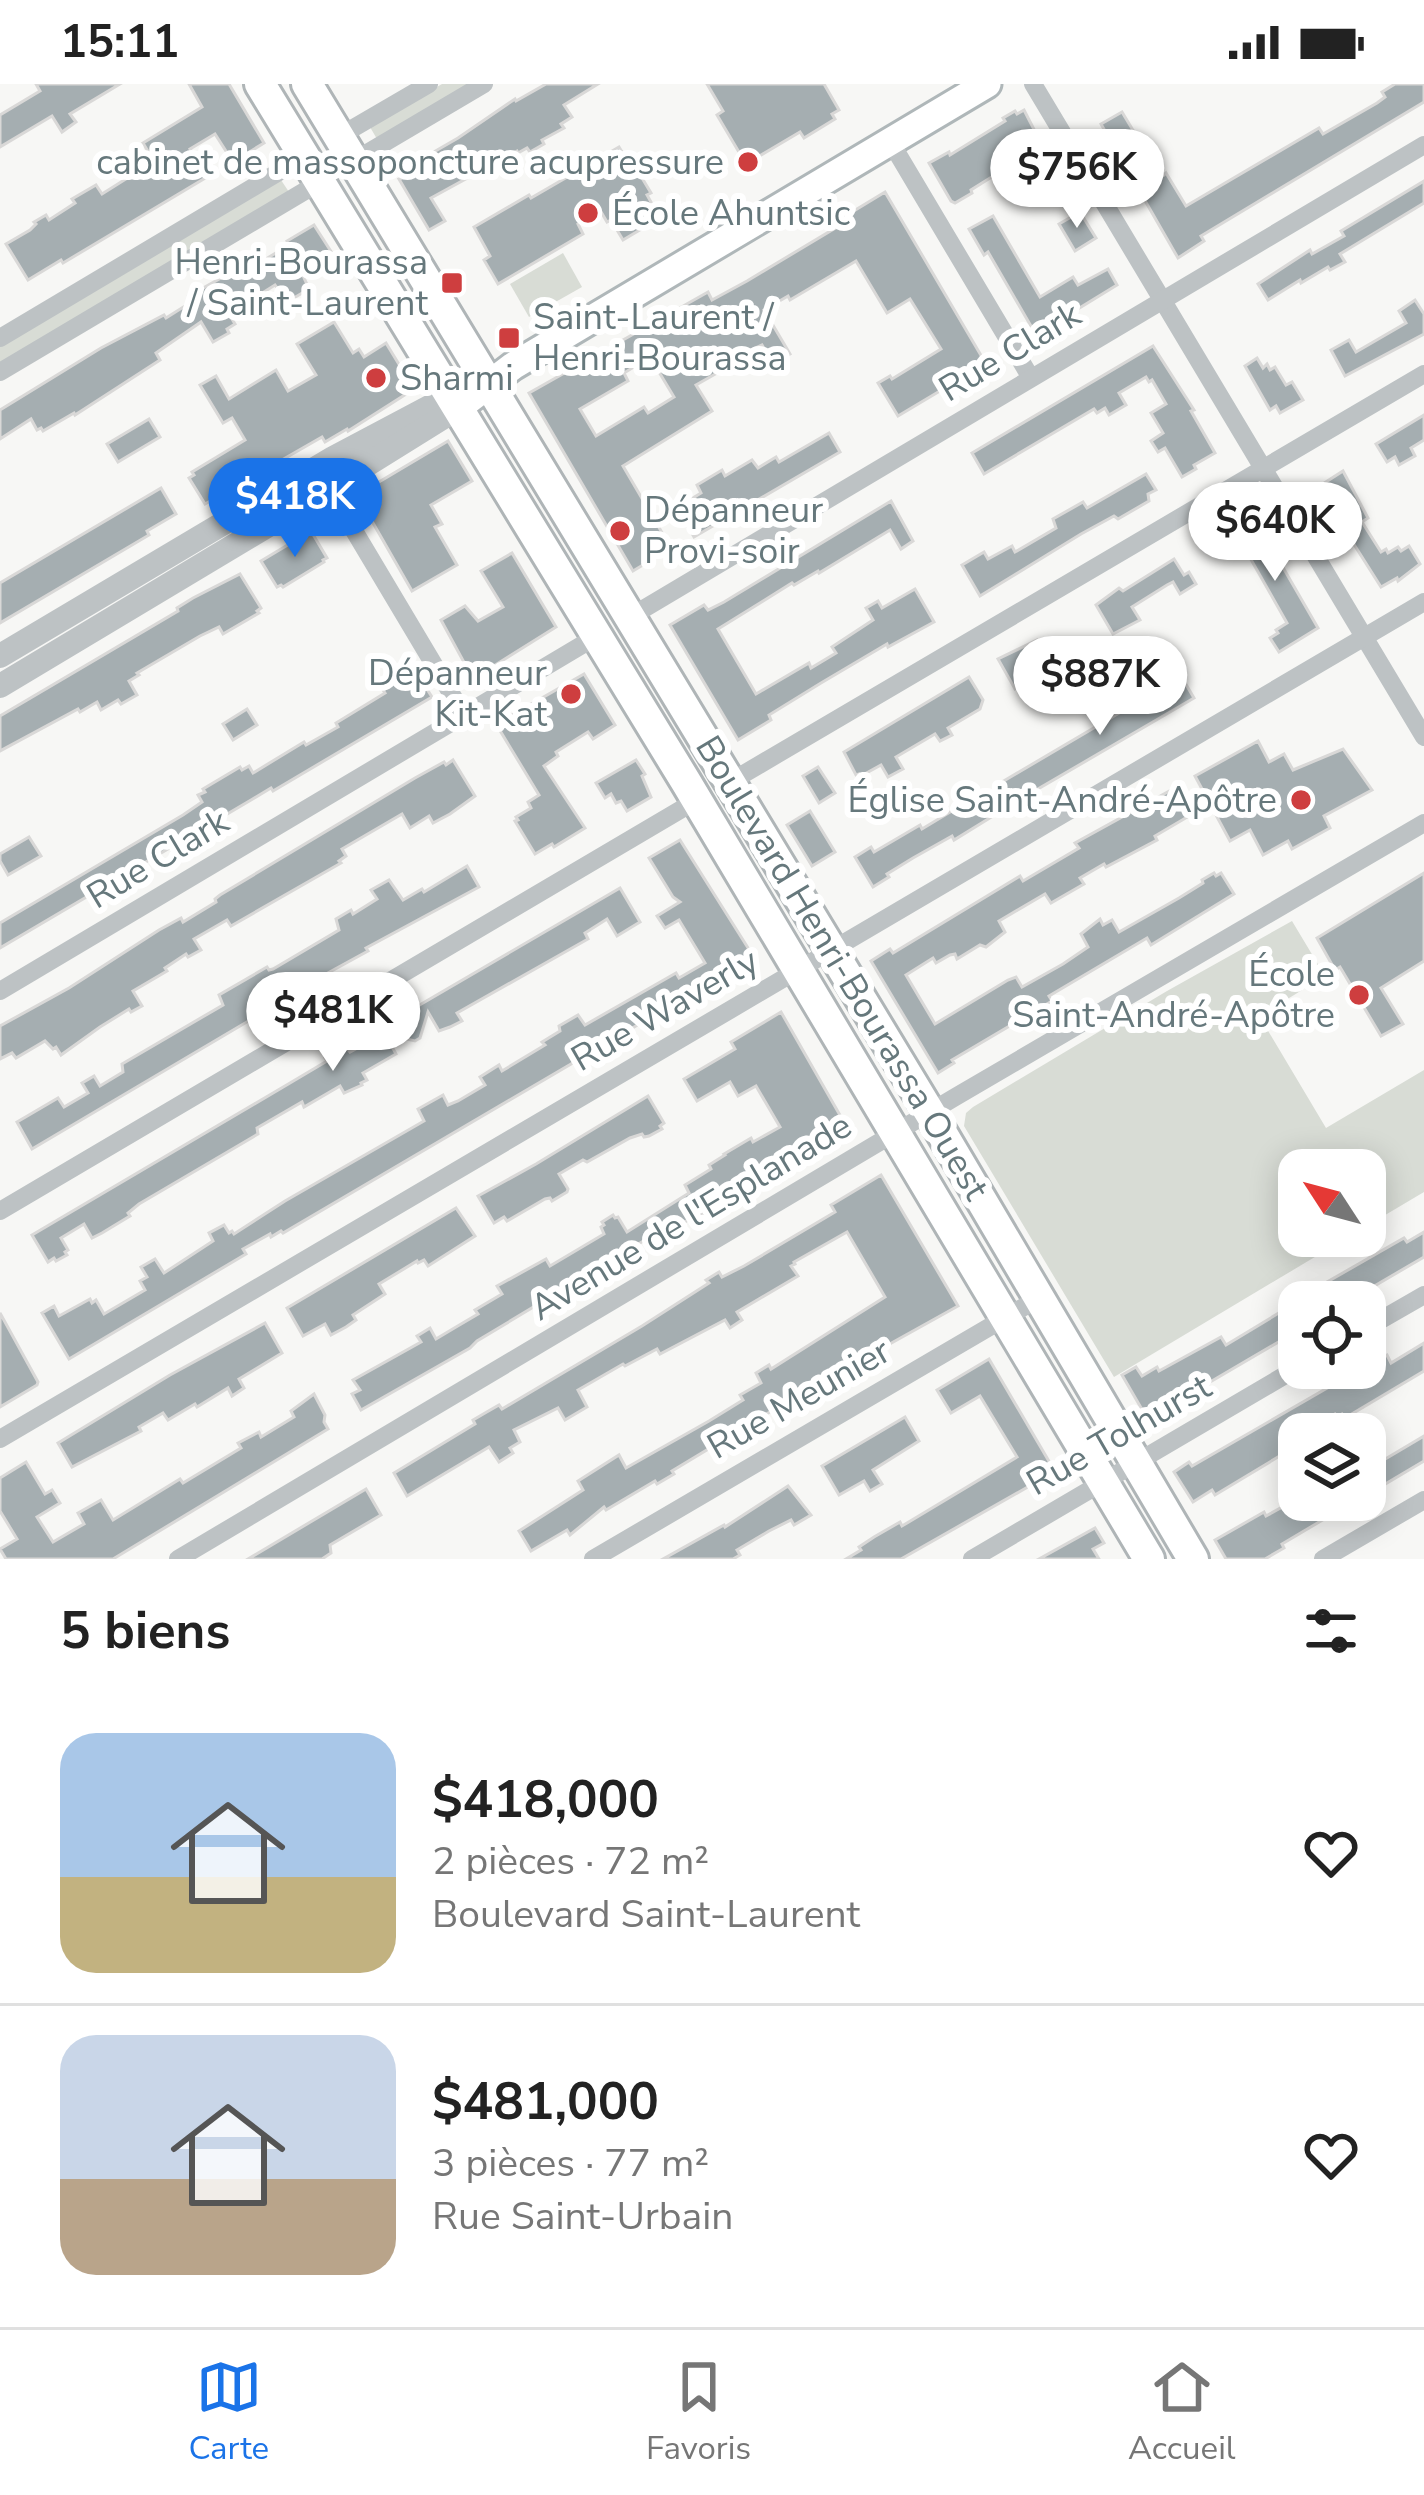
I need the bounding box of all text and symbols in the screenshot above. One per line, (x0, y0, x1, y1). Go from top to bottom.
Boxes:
text: 15:11 (60, 12, 179, 73)
pin: $756K (993, 129, 1161, 231)
place label: cabinet de massoponcture acupressure (96, 138, 724, 187)
text: $756K (1017, 141, 1137, 194)
marker: cabinet de massoponcture acupressure (735, 149, 761, 175)
place label: École Ahuntsic (612, 189, 850, 238)
marker: École Ahuntsic (575, 200, 601, 226)
place label: Henri-Bourassa / Saint-Laurent (174, 238, 428, 328)
marker: Henri-Bourassa / Saint-Laurent (439, 270, 465, 296)
street label: Rue Clark (930, 290, 1091, 414)
place label: Saint-Laurent / Henri-Bourassa (533, 293, 787, 383)
marker: Saint-Laurent / Henri-Bourassa (496, 325, 522, 351)
place label: Sharmi (400, 354, 514, 403)
marker: Sharmi (363, 365, 389, 391)
pin: $418K (211, 458, 379, 560)
text: $418K (235, 470, 355, 523)
pin: $640K (1191, 482, 1359, 584)
place label: Dépanneur Provi-soir (644, 486, 823, 576)
text: $640K (1215, 494, 1335, 547)
marker: Dépanneur Provi-soir (607, 518, 633, 544)
pin: $887K (1016, 636, 1184, 738)
text: $887K (1040, 648, 1160, 701)
place label: Dépanneur Kit-Kat (368, 649, 547, 739)
marker: Dépanneur Kit-Kat (558, 681, 584, 707)
street label: Boulevard Henri-Bourassa Ouest (684, 727, 1001, 1210)
place label: Église Saint-André-Apôtre (848, 776, 1277, 825)
marker: Église Saint-André-Apôtre (1288, 787, 1314, 813)
street label: Rue Clark (78, 797, 239, 921)
street label: Rue Waverly (563, 936, 768, 1083)
place label: École Saint-André-Apôtre (1012, 950, 1335, 1040)
pin: $481K (249, 972, 417, 1074)
marker: École Saint-André-Apôtre (1346, 982, 1372, 1008)
text: $481K (273, 984, 393, 1037)
street label: Avenue de l'Esplanade (521, 1102, 861, 1332)
north arrow (1278, 1149, 1386, 1257)
map controls (1278, 1149, 1386, 1521)
button: locate (1278, 1281, 1386, 1389)
street label: Rue Meunier (699, 1327, 900, 1471)
street label: Rue Tolhurst (1018, 1362, 1221, 1508)
button: layers (1278, 1413, 1386, 1521)
text: 5 biens (60, 1596, 230, 1666)
icon: filters (1298, 1598, 1364, 1664)
text: $418,000 (432, 1765, 659, 1835)
icon: home (156, 1781, 300, 1925)
icon: heart (1298, 1820, 1364, 1886)
text: 2 pièces · 72 m² (432, 1835, 709, 1888)
text: Boulevard Saint-Laurent (432, 1888, 860, 1941)
text: $481,000 (432, 2067, 659, 2137)
icon: home (156, 2083, 300, 2227)
icon: heart (1298, 2122, 1364, 2188)
text: 3 pièces · 77 m² (432, 2137, 709, 2190)
text: Rue Saint-Urbain (432, 2190, 733, 2243)
tab: Carte (188, 2354, 269, 2471)
tab: Favoris (646, 2354, 751, 2471)
tab: Accueil (1128, 2354, 1236, 2471)

